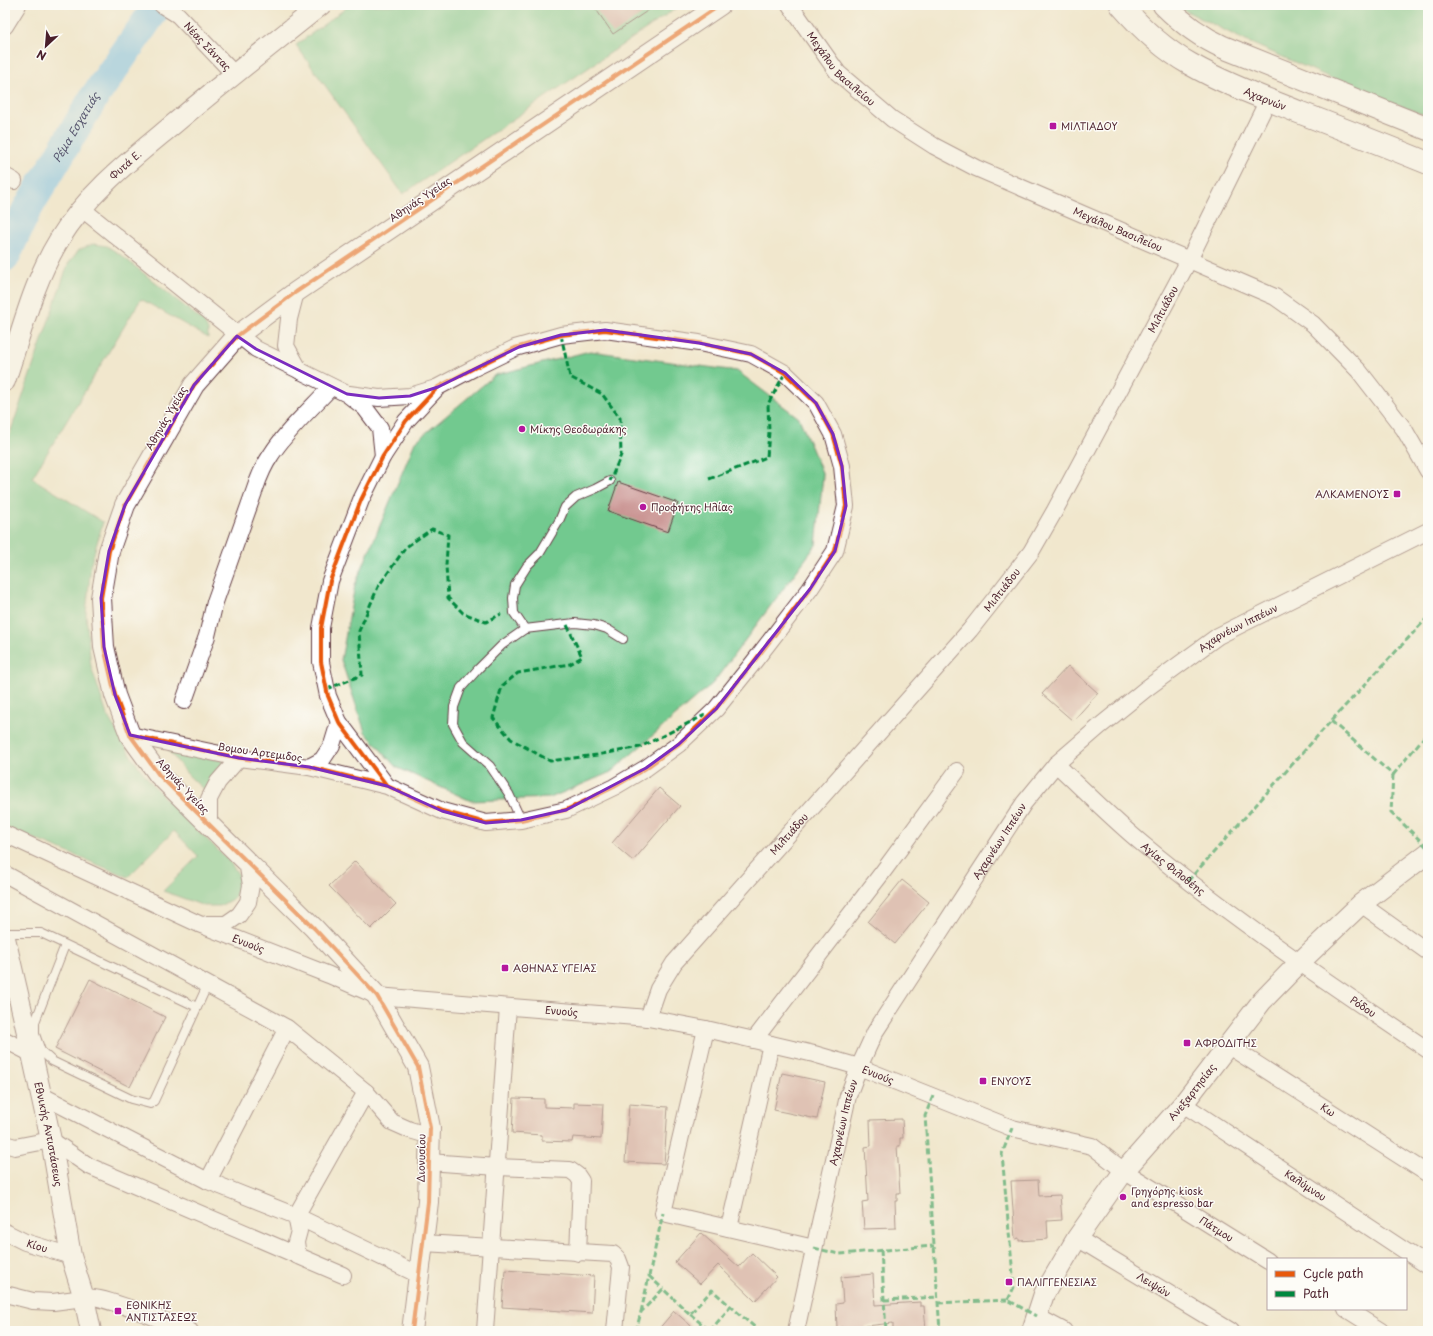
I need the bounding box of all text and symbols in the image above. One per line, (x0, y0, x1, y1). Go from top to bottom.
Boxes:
street label: Νέας Σάντας (181, 18, 235, 74)
north arrow (26, 26, 66, 66)
street label: Μεγάλου Βασιλείου (804, 28, 879, 109)
text: N (33, 46, 49, 65)
street label: Αχαρνών (1242, 83, 1289, 113)
water label: Ρέμα Εσχατιάς (48, 87, 104, 166)
place label: ΜΙΛΤΙΑΔΟΥ (1061, 118, 1118, 133)
marker: ΜΙΛΤΙΑΔΟΥ (1048, 121, 1058, 131)
street label: Φυτά Ε. (106, 146, 144, 183)
street label: Αθηνάς Υγείας (386, 172, 454, 225)
street label: Μεγάλου Βασιλείου (1071, 203, 1165, 255)
street label: Μιλτιάδου (1143, 282, 1181, 335)
street label: Αθηνάς Υγείας (141, 383, 190, 453)
place label: Μίκης Θεοδωράκης (530, 421, 627, 436)
marker: Μίκης Θεοδωράκης (517, 424, 527, 434)
place label: ΑΛΚΑΜΕΝΟΥΣ (1315, 486, 1389, 501)
marker: ΑΛΚΑΜΕΝΟΥΣ (1392, 489, 1402, 499)
place label: Προφήτης Ηλίας (651, 499, 733, 514)
marker: Προφήτης Ηλίας (638, 502, 648, 512)
street label: Μιλτιάδου (980, 564, 1023, 614)
street label: Αχαρνέων Ιππέων (1195, 599, 1280, 655)
street label: Βομου Αρτεμιδος (217, 738, 303, 765)
street label: Αθηνάς Υγείας (153, 754, 213, 817)
street label: Αχαρνέων Ιππέων (968, 800, 1029, 882)
street label: Μιλτιάδου (766, 809, 811, 858)
street label: Αγίας Φιλοθέης (1138, 838, 1209, 898)
street label: Ενυούς (230, 930, 267, 956)
place label: ΑΘΗΝΑΣ ΥΓΕΙΑΣ (513, 960, 597, 975)
marker: ΑΘΗΝΑΣ ΥΓΕΙΑΣ (500, 963, 510, 973)
street label: Ρόδου (1348, 992, 1380, 1020)
street label: Ενυούς (544, 1002, 579, 1019)
place label: ΑΦΡΟΔΙΤΗΣ (1195, 1035, 1257, 1050)
marker: ΑΦΡΟΔΙΤΗΣ (1182, 1038, 1192, 1048)
street label: Ανεξαρτησίας (1164, 1060, 1219, 1123)
street label: Ενυούς (860, 1061, 896, 1087)
place label: ΕΝΥΟΥΣ (991, 1073, 1031, 1088)
marker: ΕΝΥΟΥΣ (978, 1076, 988, 1086)
street label: Αχαρνέων Ιππέων (825, 1077, 861, 1167)
street label: Εθνικής Αντιστάσεως (31, 1080, 67, 1188)
street label: Κω (1318, 1099, 1339, 1120)
street label: Διονυσίου (413, 1133, 428, 1182)
street label: Καλύμνου (1282, 1165, 1330, 1204)
place label: Γρηγόρης kiosk and espresso bar (1131, 1183, 1214, 1210)
marker: Γρηγόρης kiosk and espresso bar (1118, 1192, 1128, 1202)
street label: Πάτμου (1197, 1212, 1237, 1245)
street label: Κίου (25, 1235, 50, 1256)
legend (1267, 1258, 1407, 1310)
text: Cycle path (1303, 1264, 1364, 1282)
street label: Λειψών (1135, 1268, 1174, 1300)
place label: ΠΑΛΙΓΓΕΝΕΣΙΑΣ (1017, 1274, 1097, 1289)
marker: ΠΑΛΙΓΓΕΝΕΣΙΑΣ (1004, 1277, 1014, 1287)
text: Path (1303, 1284, 1329, 1302)
place label: ΕΘΝΙΚΗΣ ΑΝΤΙΣΤΑΣΕΩΣ (126, 1297, 197, 1324)
marker: ΕΘΝΙΚΗΣ ΑΝΤΙΣΤΑΣΕΩΣ (113, 1306, 123, 1316)

